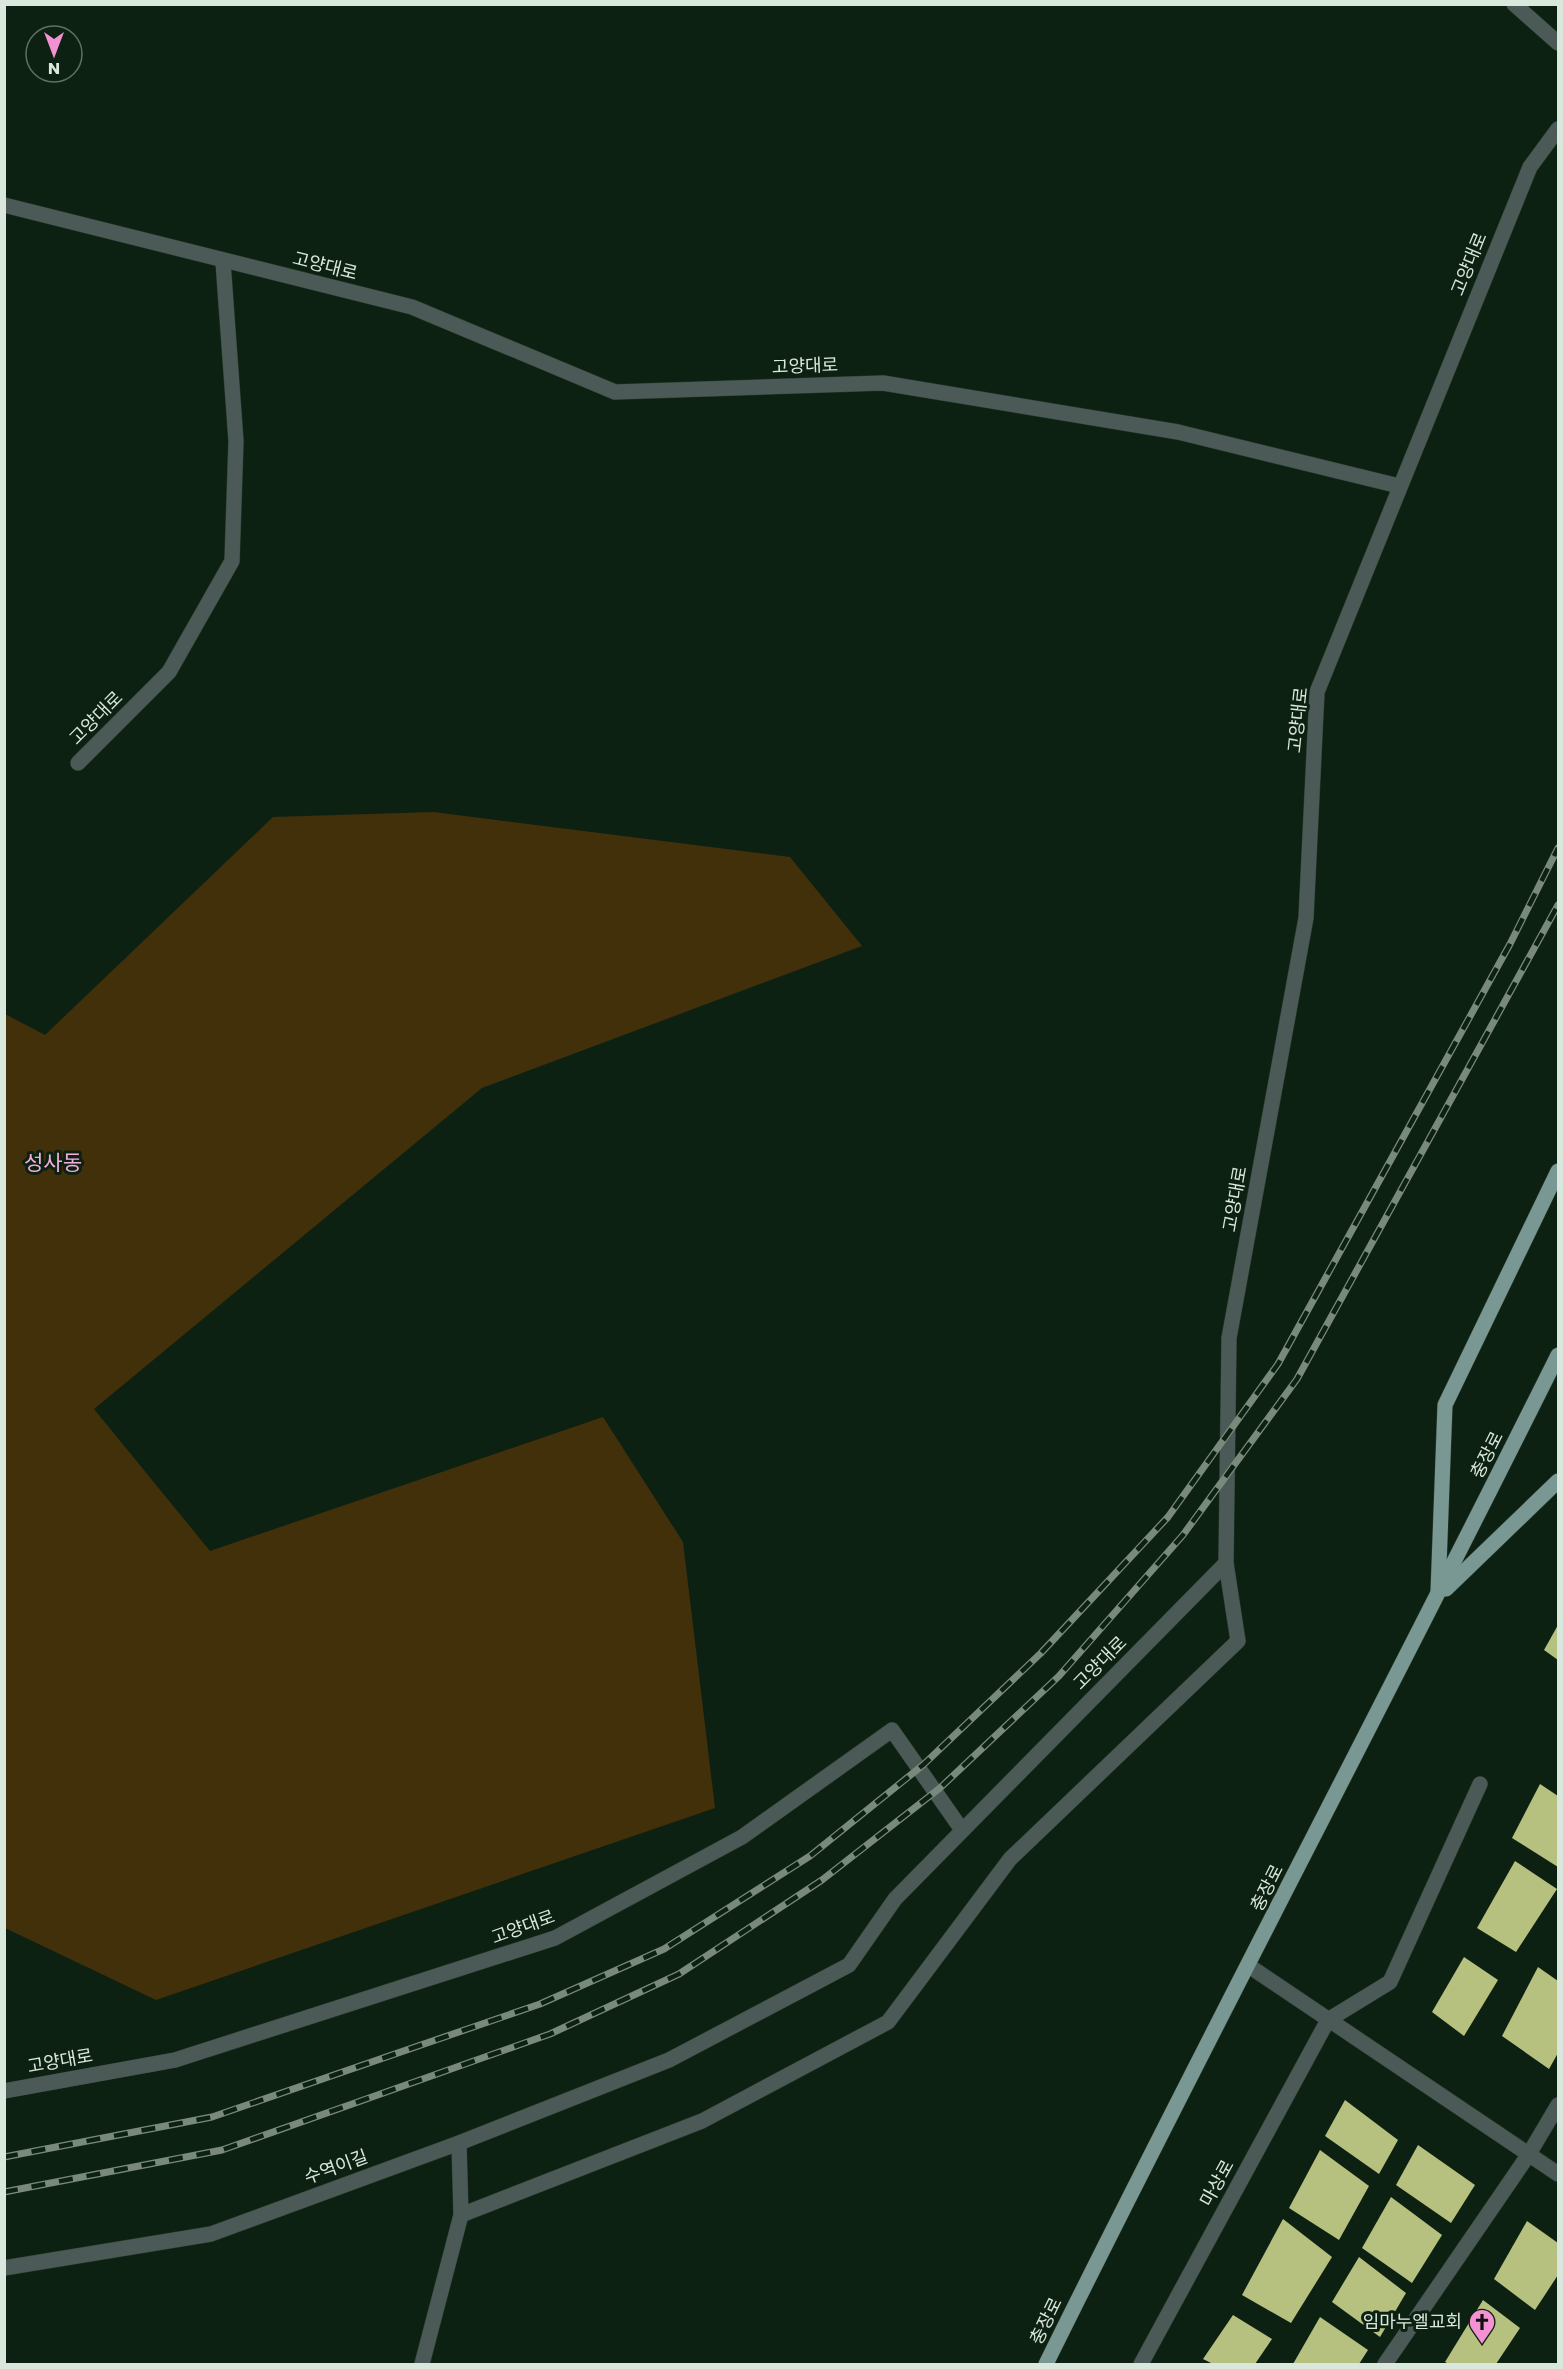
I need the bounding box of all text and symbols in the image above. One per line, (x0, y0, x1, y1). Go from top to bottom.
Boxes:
north arrow (24, 24, 84, 84)
text: N (48, 57, 60, 80)
street label: 고양대로 (1445, 228, 1493, 299)
street label: 고양대로 (290, 245, 360, 286)
street label: 고양대로 (771, 352, 839, 379)
street label: 고양대로 (63, 685, 128, 750)
street label: 고양대로 (1282, 686, 1313, 754)
district label: 성사동 (24, 1148, 82, 1177)
street label: 고양대로 (1216, 1164, 1253, 1234)
street label: 충장로 (1464, 1427, 1509, 1483)
street label: 고양대로 (1067, 1630, 1132, 1695)
street label: 충장로 (1244, 1860, 1289, 1916)
street label: 고양대로 (487, 1903, 558, 1950)
street label: 고양대로 (25, 2042, 95, 2079)
street label: 수역이길 (300, 2143, 371, 2190)
street label: 마상로 (1194, 2155, 1240, 2211)
street label: 충장로 (1023, 2293, 1068, 2349)
church icon: 임마누엘교회 (1467, 2307, 1497, 2345)
place label: 임마누엘교회 (1363, 2309, 1462, 2334)

